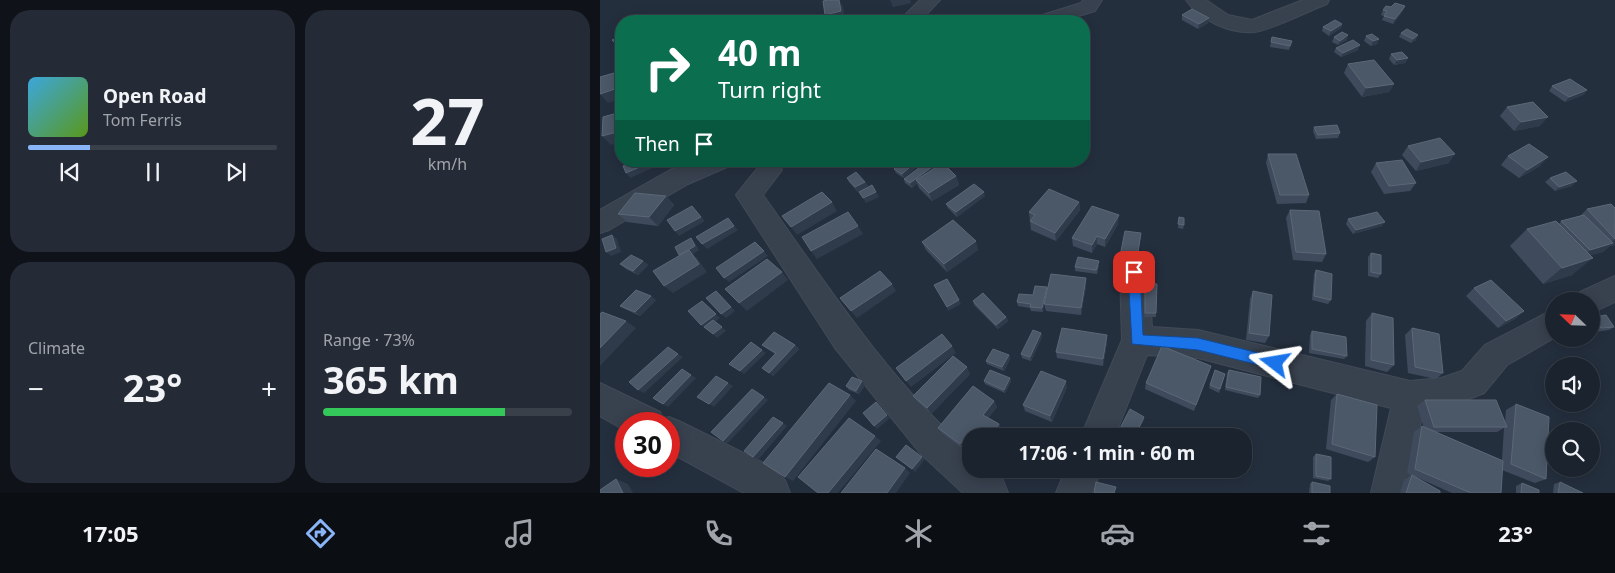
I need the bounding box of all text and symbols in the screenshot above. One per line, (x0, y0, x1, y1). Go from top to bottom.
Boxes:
text: 40 m (718, 29, 801, 76)
icon: right (635, 35, 700, 100)
text: Turn right (718, 74, 821, 104)
text: 27 (410, 76, 485, 164)
text: Open Road (103, 83, 206, 109)
text: Tom Ferris (103, 109, 182, 131)
icon: arrive (690, 130, 718, 158)
text: Then (635, 131, 680, 157)
text: km/h (428, 153, 467, 175)
icon: previous (56, 158, 84, 186)
icon: pause (139, 158, 167, 186)
icon: next (222, 158, 250, 186)
pin (1113, 251, 1155, 293)
icon: arrive (1120, 258, 1148, 286)
north arrow (1545, 292, 1600, 348)
map controls (1545, 292, 1600, 477)
text: Range · 73% (323, 329, 415, 351)
position arrow (1248, 336, 1300, 388)
text: Climate (28, 337, 85, 359)
text: 365 km (323, 353, 459, 405)
button: sound (1545, 357, 1600, 412)
text: 23° (123, 361, 182, 413)
text: − (28, 369, 44, 407)
text: + (261, 369, 277, 407)
speed limit sign: 30 (615, 412, 680, 477)
button: search (1545, 422, 1600, 477)
text: 17:06 · 1 min · 60 m (1019, 440, 1195, 466)
icon: directions (303, 516, 338, 551)
icon: music (502, 516, 537, 551)
icon: phone (701, 516, 736, 551)
icon: climate (901, 516, 936, 551)
icon: car (1100, 516, 1135, 551)
icon: filters (1299, 516, 1334, 551)
text: 17:05 (82, 518, 139, 548)
text: 23° (1498, 518, 1533, 548)

